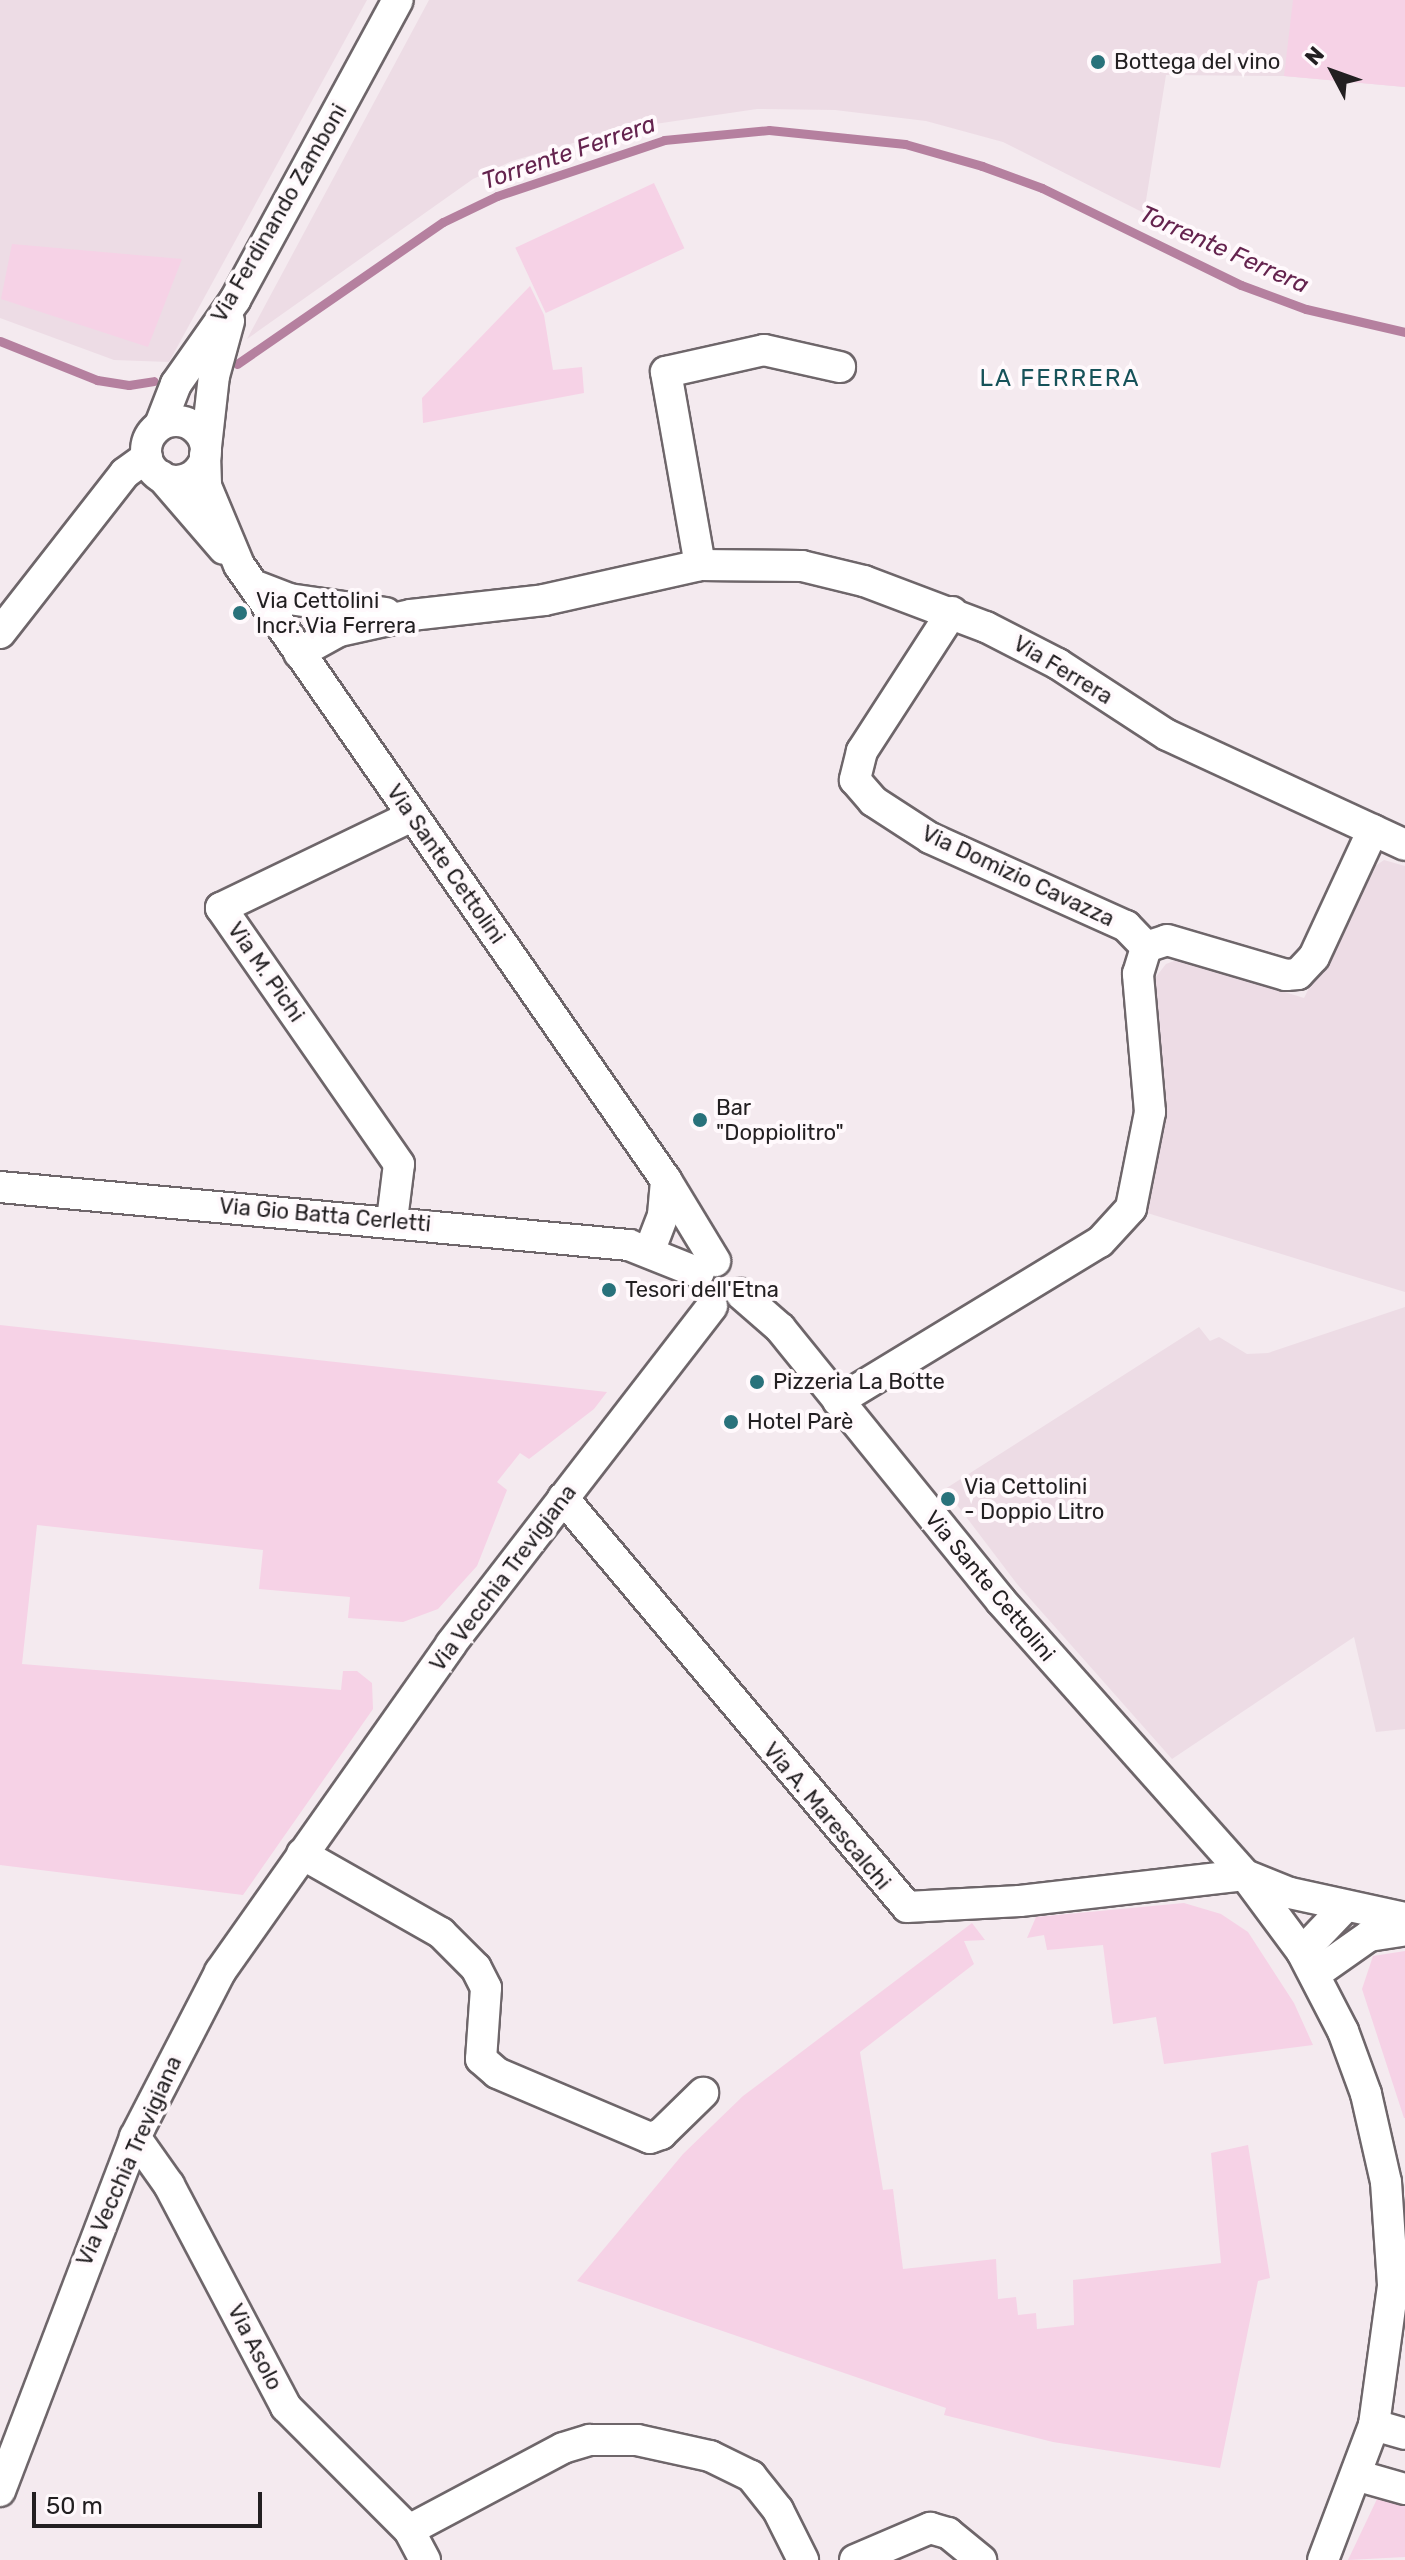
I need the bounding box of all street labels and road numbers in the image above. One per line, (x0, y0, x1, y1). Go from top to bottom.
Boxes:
street label: Via Ferdinando Zamboni (206, 99, 352, 327)
street label: Via Ferrera (1009, 630, 1117, 710)
street label: Via Sante Cettolini (381, 779, 511, 949)
street label: Via Domizio Cavazza (918, 820, 1118, 932)
street label: Via M. Pichi (222, 917, 310, 1027)
street label: Via Gio Batta Cerletti (218, 1193, 432, 1237)
street label: Via Vecchia Trevigiana (424, 1479, 582, 1677)
street label: Via Sante Cettolini (919, 1505, 1061, 1667)
street label: Via A. Marescalchi (758, 1737, 896, 1895)
street label: Via Vecchia Trevigiana (71, 2052, 187, 2270)
street label: Via Asolo (222, 2299, 288, 2395)

